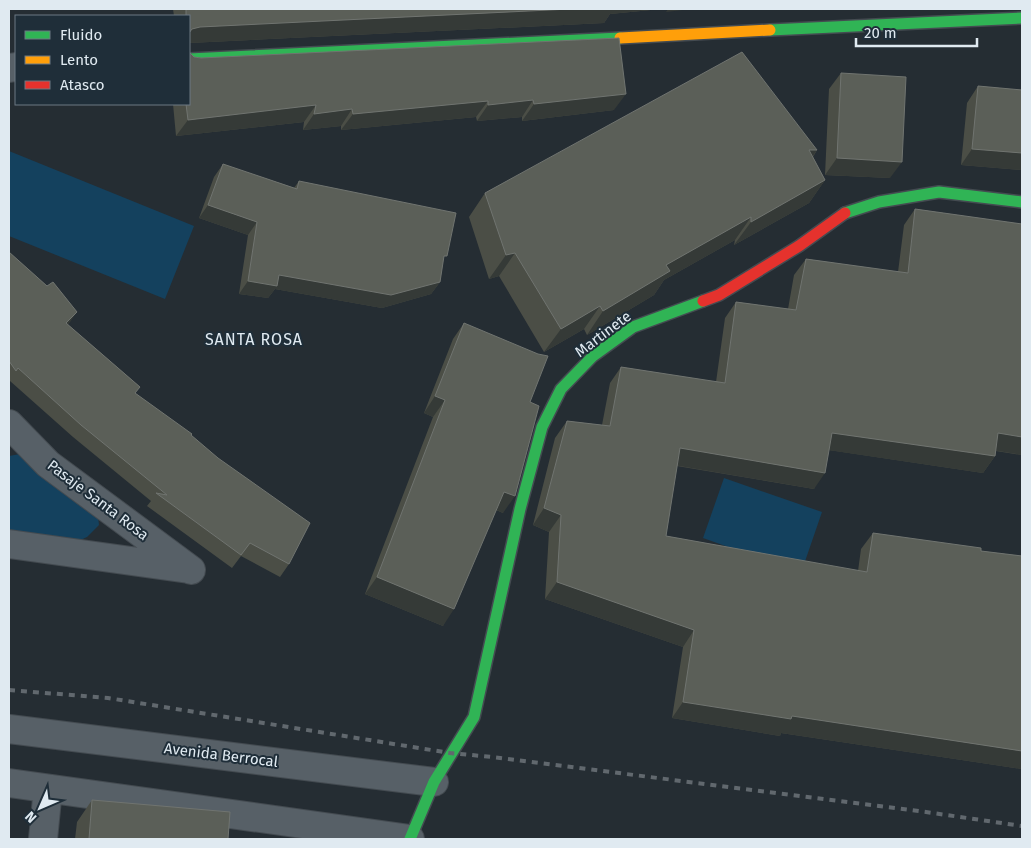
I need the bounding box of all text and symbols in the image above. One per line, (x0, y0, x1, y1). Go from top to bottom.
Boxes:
legend (15, 15, 190, 105)
scale bar (856, 15, 977, 47)
text: 20 m (864, 24, 897, 42)
text: Fluido (60, 26, 102, 44)
text: Lento (60, 51, 98, 69)
text: Atasco (60, 76, 105, 94)
street label: Martinete (571, 307, 635, 361)
district label: SANTA ROSA (205, 330, 303, 349)
street label: Pasaje Santa Rosa (44, 456, 152, 544)
street label: Avenida Berrocal (163, 739, 280, 771)
north arrow (15, 783, 65, 833)
text: N (22, 808, 40, 826)

